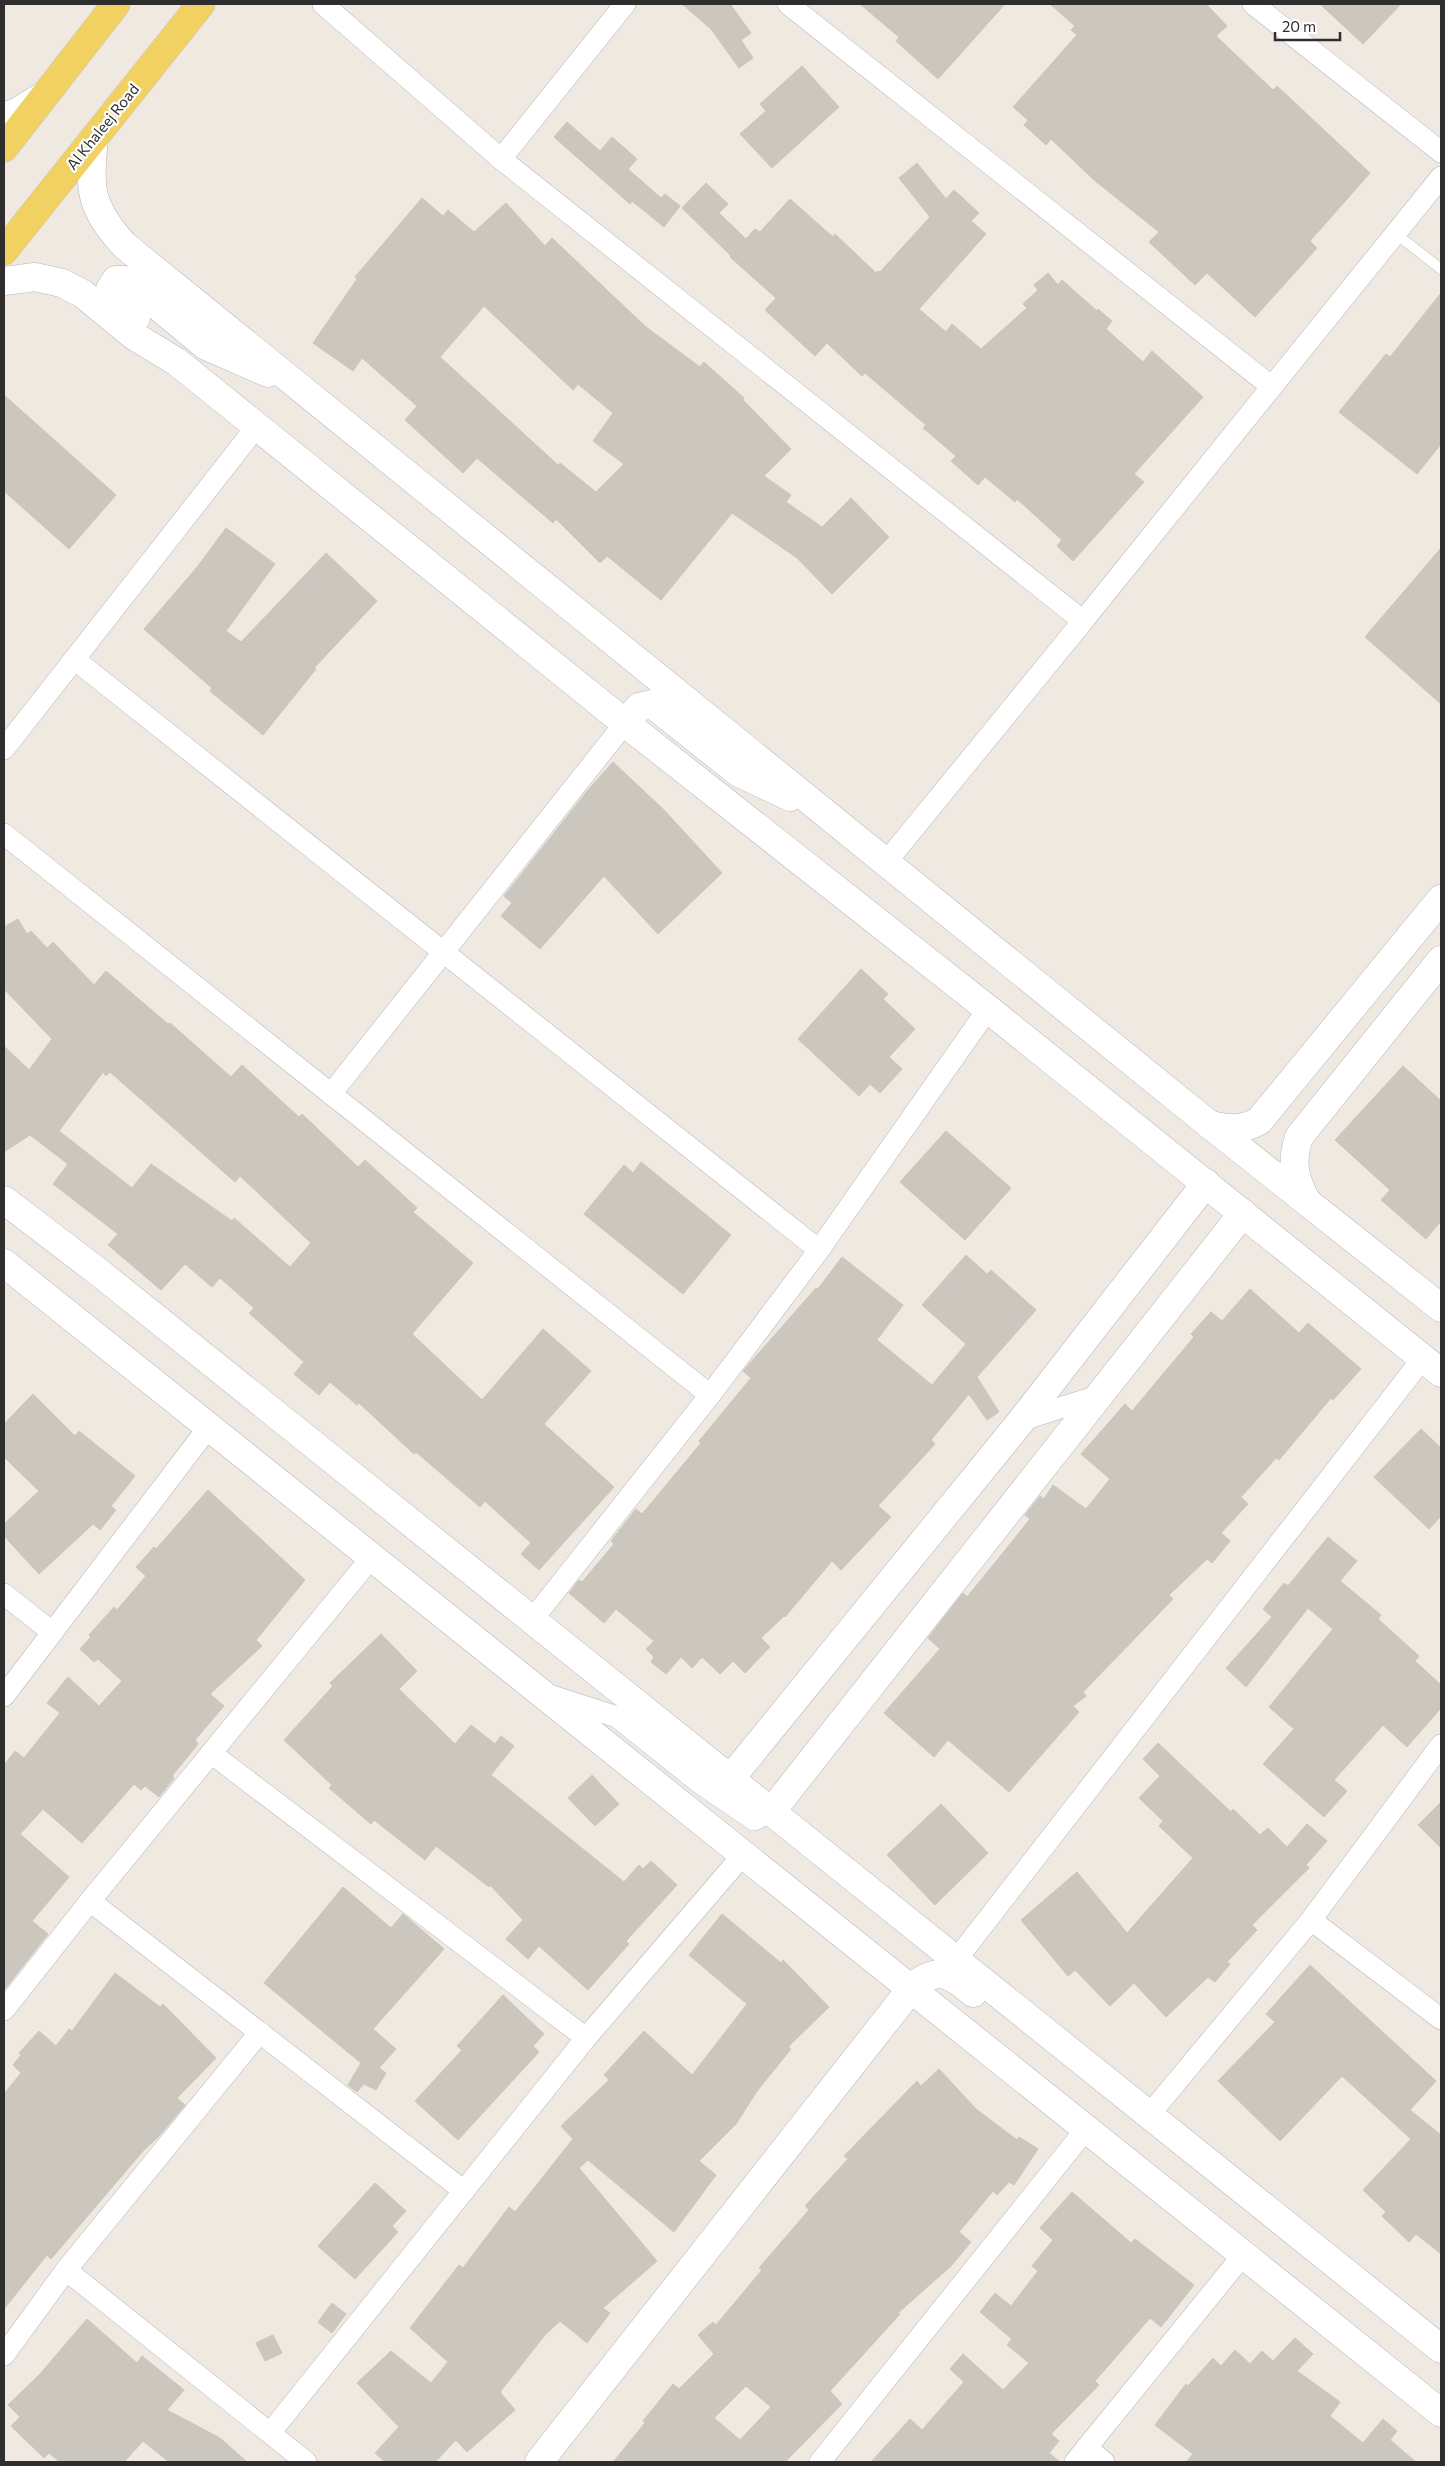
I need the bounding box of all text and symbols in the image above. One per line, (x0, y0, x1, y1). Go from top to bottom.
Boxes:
scale bar (1275, 10, 1340, 42)
text: 20 m (1282, 17, 1316, 35)
street label: Al Khaleej Road (62, 80, 142, 173)

